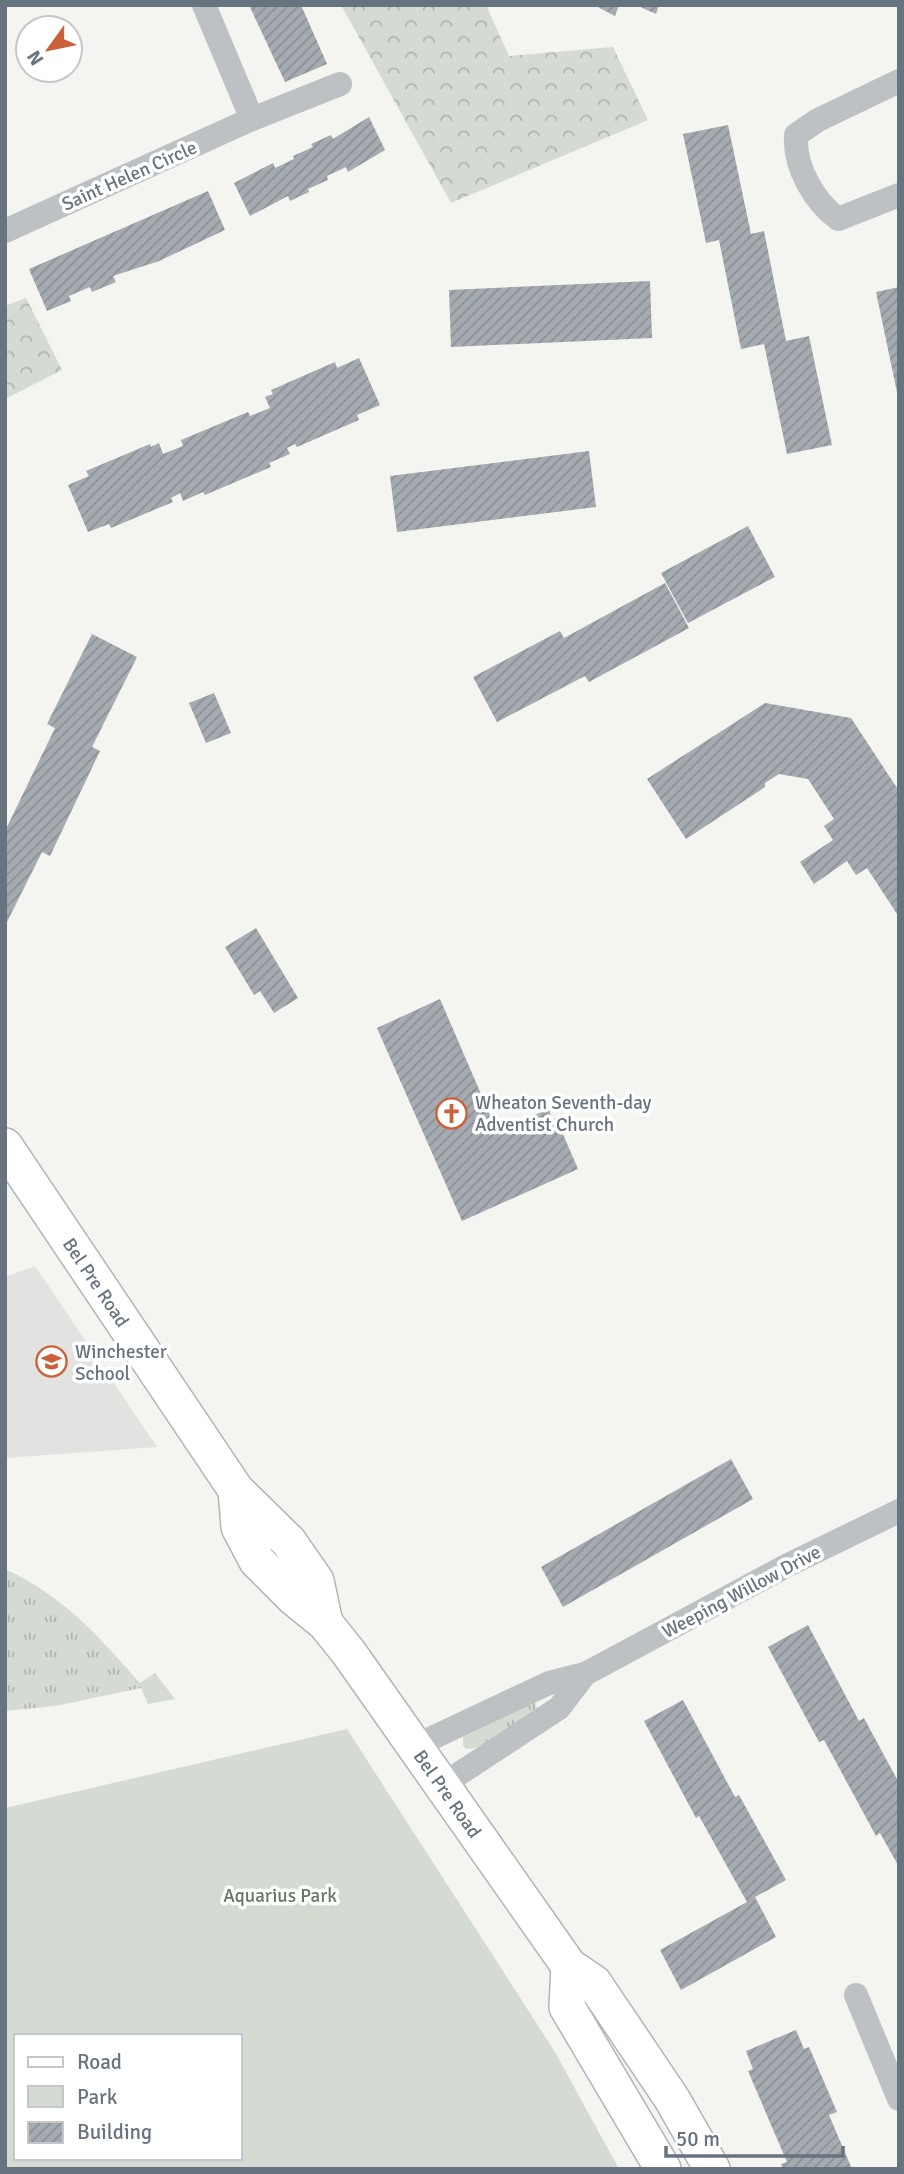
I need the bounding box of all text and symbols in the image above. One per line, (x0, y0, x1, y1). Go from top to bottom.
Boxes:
north arrow (14, 14, 84, 84)
text: N (22, 46, 49, 70)
street label: Saint Helen Circle (58, 135, 201, 216)
place label: Wheaton Seventh-day Adventist Church (475, 1091, 652, 1137)
church icon: Wheaton Seventh-day Adventist Church (435, 1096, 469, 1130)
street label: Bel Pre Road (57, 1234, 134, 1332)
place label: Winchester School (75, 1340, 167, 1386)
school or university icon: Winchester School (35, 1345, 69, 1379)
street label: Weeping Willow Drive (658, 1540, 825, 1644)
street label: Bel Pre Road (408, 1745, 486, 1843)
park label: Aquarius Park (223, 1884, 337, 1908)
legend (14, 2034, 242, 2160)
text: Road (77, 2049, 122, 2075)
text: Park (77, 2084, 118, 2110)
scale bar (666, 2114, 843, 2158)
text: Building (77, 2119, 152, 2145)
text: 50 m (676, 2126, 720, 2152)

